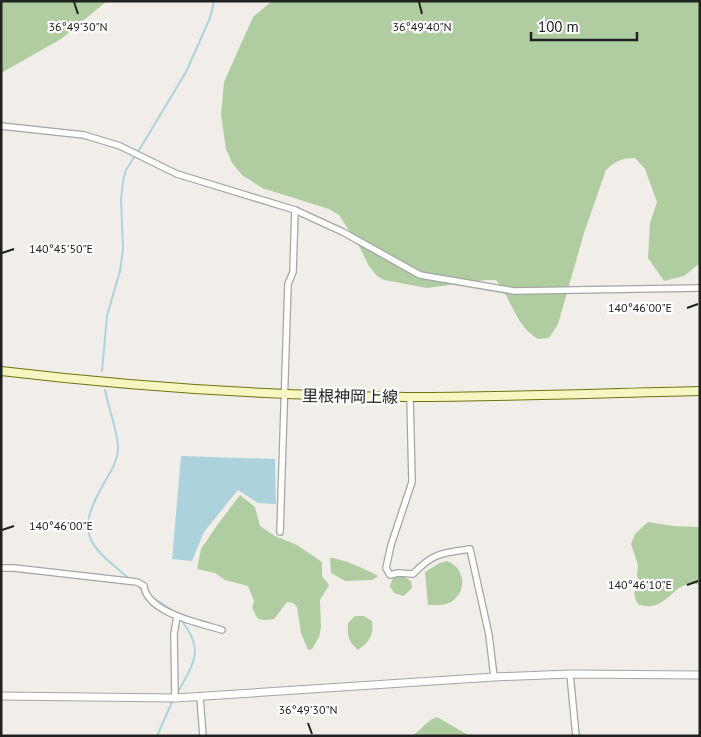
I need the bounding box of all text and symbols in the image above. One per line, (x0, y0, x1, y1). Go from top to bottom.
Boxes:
scale bar (531, 10, 637, 42)
text: 100 m (538, 17, 579, 36)
text: 36°49'30"N (48, 19, 108, 34)
text: 36°49'40"N (392, 19, 452, 34)
text: 140°45'50"E (29, 241, 93, 256)
text: 140°46'00"E (608, 300, 672, 315)
street label: 里根神岡上線 (302, 385, 398, 407)
text: 140°46'00"E (29, 518, 93, 533)
text: 140°46'10"E (608, 577, 672, 592)
text: 36°49'30"N (278, 702, 338, 717)

